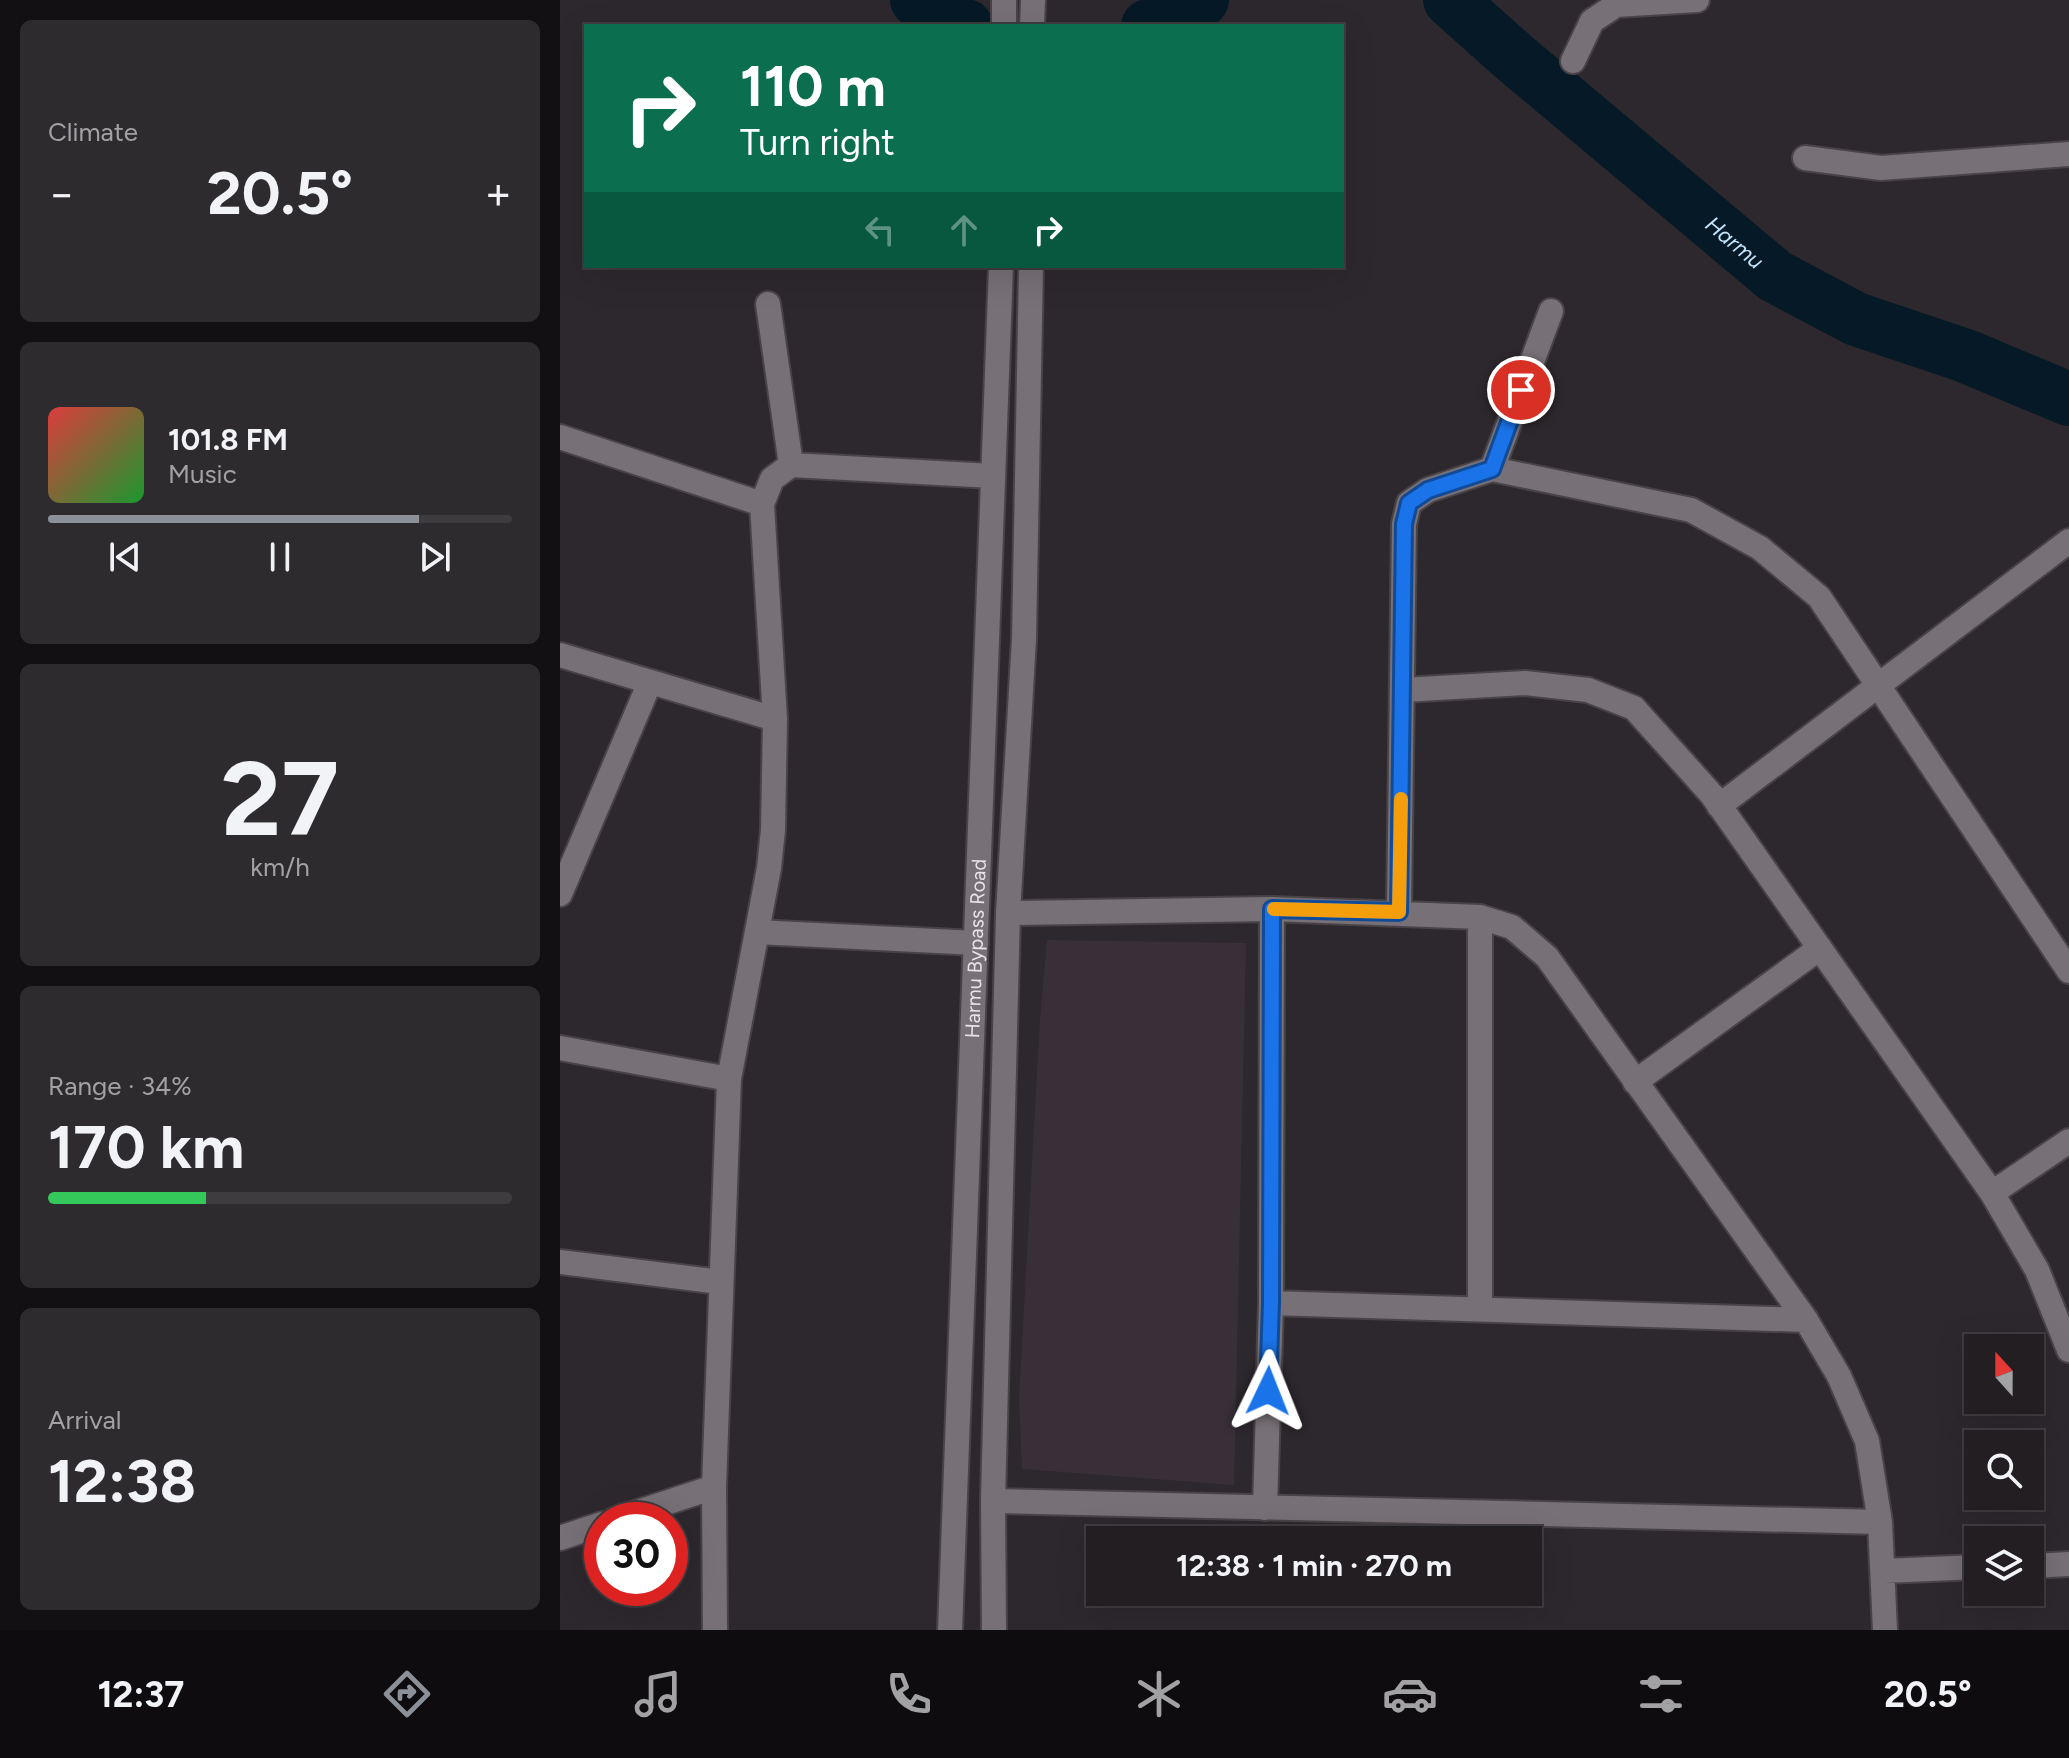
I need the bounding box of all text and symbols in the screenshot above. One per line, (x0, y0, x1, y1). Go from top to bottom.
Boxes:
text: 110 m (740, 53, 886, 120)
icon: right (608, 56, 712, 160)
text: Climate (48, 116, 138, 148)
text: Turn right (740, 121, 895, 164)
text: 20.5° (207, 157, 353, 229)
text: − (48, 167, 75, 220)
text: + (485, 167, 512, 220)
icon: left (858, 208, 902, 252)
icon: ahead (942, 208, 986, 252)
icon: right (1026, 208, 1070, 252)
water label: Harmu (1700, 211, 1769, 275)
pin (1487, 356, 1555, 424)
icon: arrive (1499, 368, 1543, 412)
text: 101.8 FM (168, 421, 288, 458)
text: Music (168, 458, 237, 490)
icon: previous (103, 535, 147, 579)
icon: pause (258, 535, 302, 579)
icon: next (413, 535, 457, 579)
text: 27 (221, 736, 339, 861)
text: km/h (250, 851, 310, 883)
street label: Harmu Bypass Road (960, 858, 991, 1039)
text: Range · 34% (48, 1070, 192, 1102)
text: 170 km (48, 1111, 244, 1183)
north arrow (1964, 1334, 2044, 1414)
map controls (1964, 1334, 2044, 1606)
position arrow (1226, 1349, 1310, 1433)
text: Arrival (48, 1404, 121, 1436)
button: search (1964, 1430, 2044, 1510)
text: 12:38 (48, 1445, 196, 1517)
speed limit sign: 30 (584, 1502, 688, 1606)
button: layers (1964, 1526, 2044, 1606)
text: 12:38 · 1 min · 270 m (1176, 1547, 1452, 1584)
icon: directions (379, 1666, 435, 1722)
icon: music (630, 1666, 686, 1722)
icon: phone (881, 1666, 937, 1722)
icon: climate (1131, 1666, 1187, 1722)
icon: car (1382, 1666, 1438, 1722)
icon: filters (1633, 1666, 1689, 1722)
text: 12:37 (97, 1673, 184, 1716)
text: 20.5° (1884, 1673, 1972, 1716)

